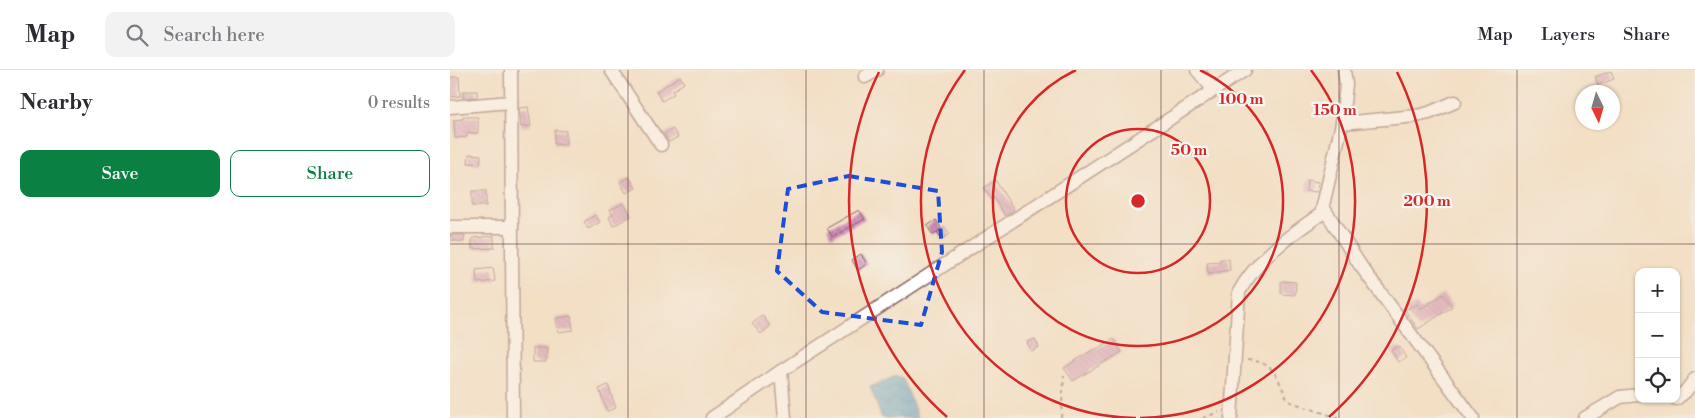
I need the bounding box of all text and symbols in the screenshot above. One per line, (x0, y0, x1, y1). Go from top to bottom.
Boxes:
search box (105, 12, 455, 57)
text: Map (25, 20, 75, 50)
icon: search (123, 21, 151, 49)
text: Search here (163, 23, 265, 47)
text: Map (1478, 23, 1513, 46)
text: Layers (1541, 23, 1595, 46)
text: Share (1623, 23, 1670, 46)
north arrow (1575, 85, 1620, 130)
text: Nearby (20, 90, 93, 116)
text: 100 m (1219, 90, 1264, 109)
text: 0 results (368, 93, 430, 113)
text: 150 m (1313, 101, 1357, 120)
text: 50 m (1171, 141, 1207, 160)
button: Save (20, 150, 220, 197)
button: Share (230, 150, 430, 197)
centre of rings (1129, 192, 1147, 210)
text: 200 m (1403, 192, 1451, 211)
map controls (1635, 268, 1680, 403)
button: + (1635, 268, 1680, 313)
button: − (1635, 313, 1680, 358)
button: locate (1635, 358, 1680, 403)

